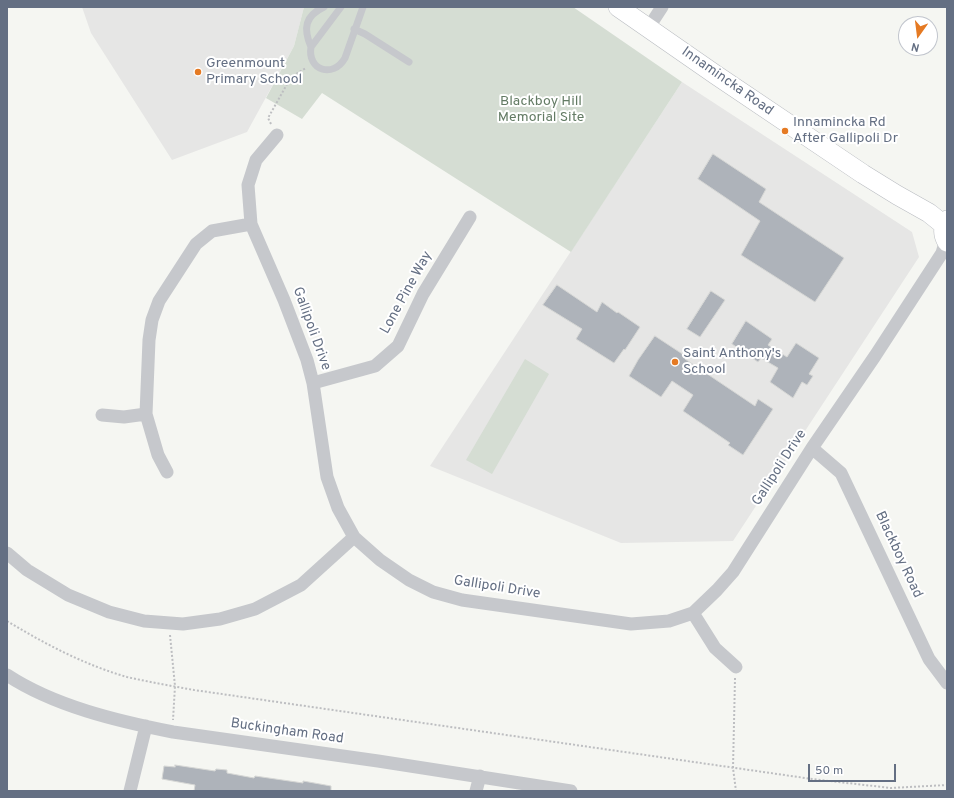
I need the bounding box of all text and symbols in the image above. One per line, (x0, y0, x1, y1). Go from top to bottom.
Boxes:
north arrow (898, 16, 938, 56)
text: N (910, 39, 921, 54)
street label: Innamincka Road (678, 44, 776, 120)
place label: Greenmount Primary School (206, 56, 302, 88)
marker: Greenmount Primary School (193, 67, 203, 77)
park label: Blackboy Hill Memorial Site (498, 94, 584, 126)
place label: Innamincka Rd After Gallipoli Dr (793, 115, 898, 148)
marker: Innamincka Rd After Gallipoli Dr (780, 126, 790, 136)
street label: Lone Pine Way (377, 249, 437, 337)
street label: Gallipoli Drive (288, 285, 334, 373)
place label: Saint Anthony's School (683, 346, 781, 378)
marker: Saint Anthony's School (670, 357, 680, 367)
street label: Gallipoli Drive (749, 427, 811, 509)
street label: Blackboy Road (871, 509, 925, 601)
street label: Gallipoli Drive (452, 573, 542, 603)
street label: Buckingham Road (229, 716, 345, 748)
scale bar (810, 756, 898, 782)
text: 50 m (815, 763, 843, 779)

